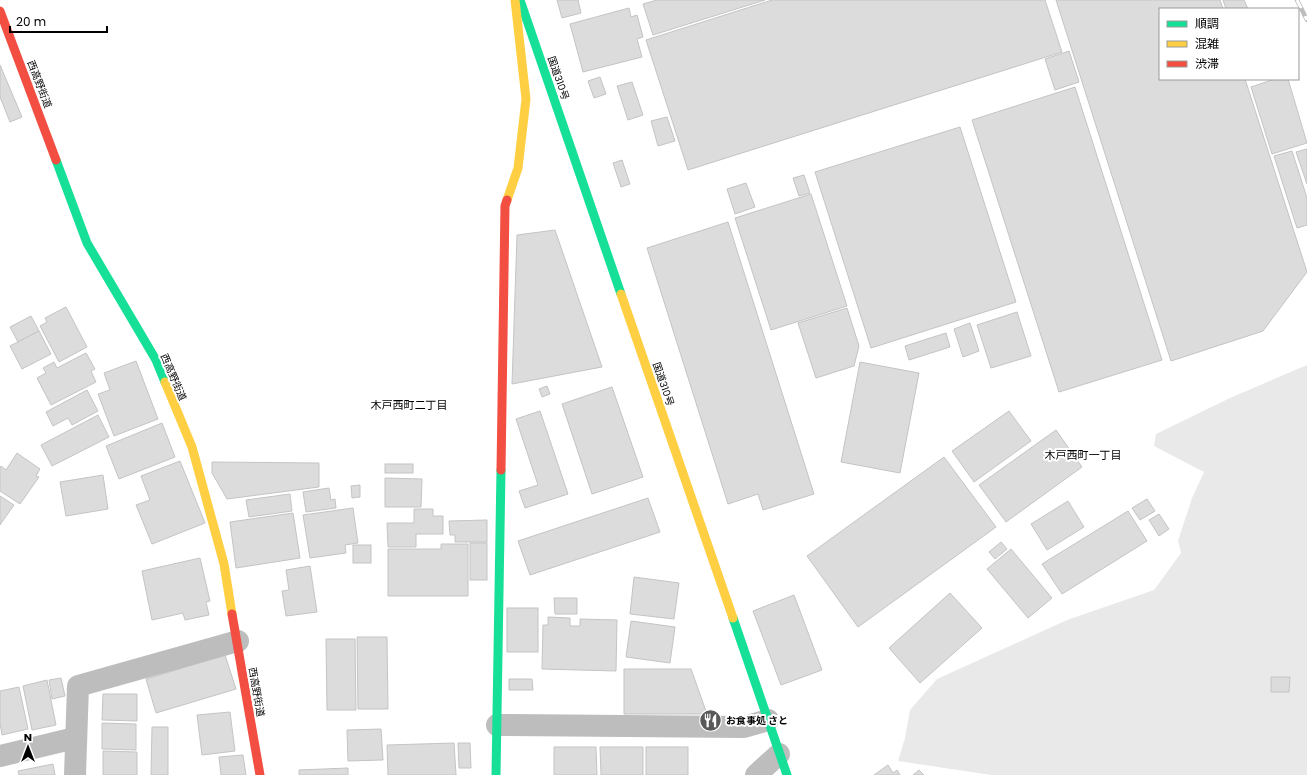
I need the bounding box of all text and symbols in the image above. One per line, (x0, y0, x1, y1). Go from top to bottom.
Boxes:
scale bar (10, 8, 107, 34)
legend (1159, 8, 1299, 80)
text: 20 m (16, 13, 46, 30)
text: 順調 (1195, 15, 1219, 32)
text: 混雑 (1195, 35, 1219, 52)
street label: 国道310号 (544, 54, 573, 102)
text: 渋滞 (1195, 55, 1219, 72)
street label: 西高野街道 (24, 58, 55, 110)
street label: 西高野街道 (157, 351, 190, 403)
street label: 国道310号 (649, 360, 678, 408)
district label: 木戸西町二丁目 (371, 397, 448, 413)
district label: 木戸西町一丁目 (1045, 447, 1122, 463)
street label: 西高野街道 (245, 666, 268, 718)
restaurant icon: お食事処 さと (697, 707, 723, 733)
place label: お食事処 さと (726, 713, 788, 728)
north arrow (8, 727, 48, 767)
text: N (24, 729, 32, 745)

